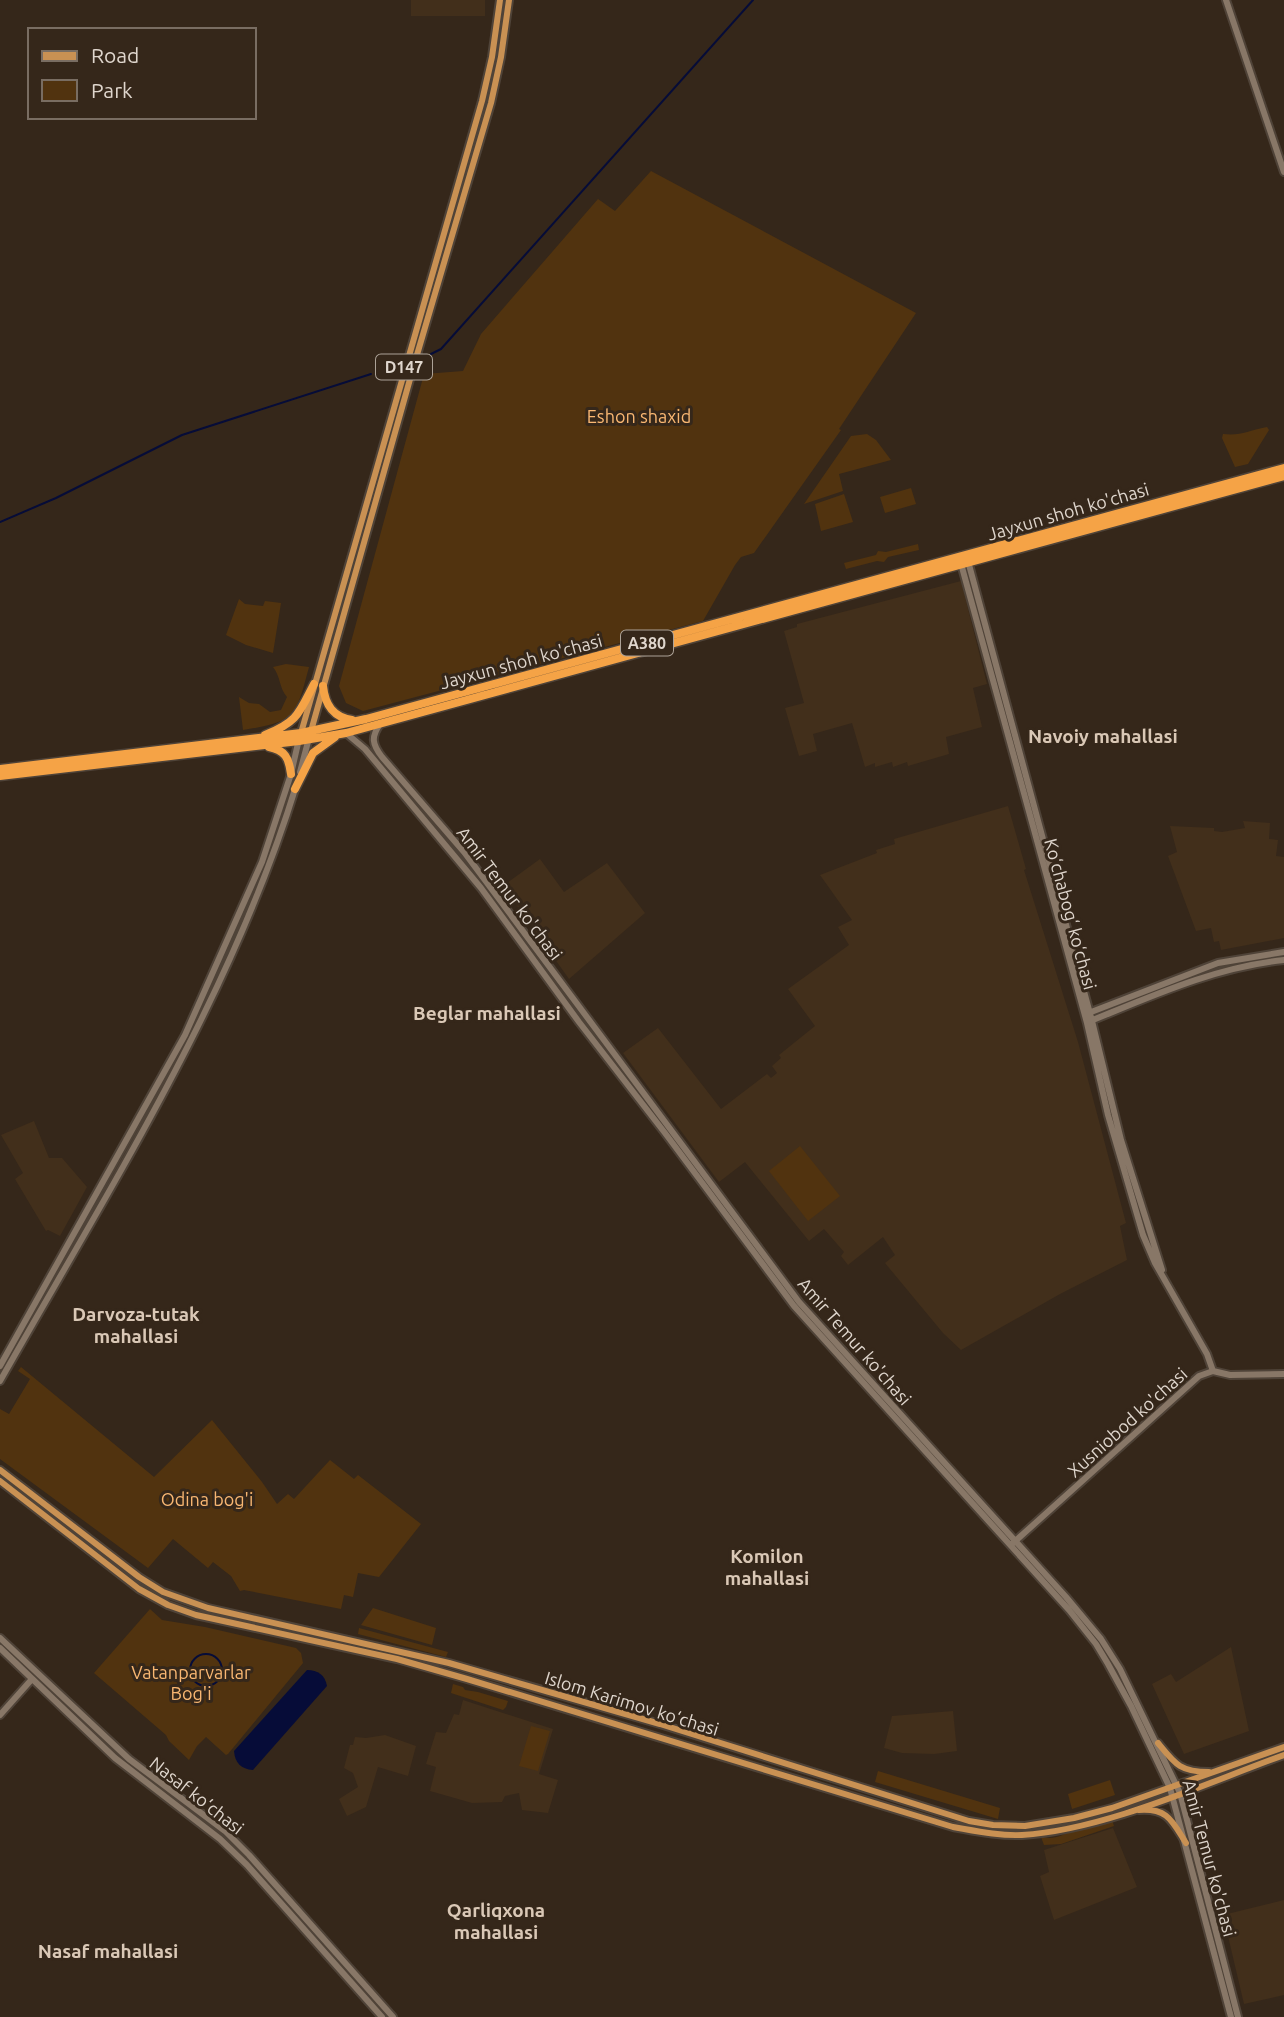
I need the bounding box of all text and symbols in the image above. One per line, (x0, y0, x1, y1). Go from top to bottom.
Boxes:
legend (28, 28, 256, 119)
text: Road (91, 43, 139, 67)
text: Park (91, 78, 133, 102)
road number: D147 (376, 354, 432, 380)
park label: Eshon shaxid (587, 406, 691, 426)
street label: Jayxun shoh ko'chasi (985, 478, 1151, 544)
street label: Jayxun shoh ko'chasi (438, 630, 604, 692)
road number: A380 (621, 630, 673, 656)
district label: Navoiy mahallasi (1028, 725, 1178, 747)
street label: Amir Temur ko'chasi (453, 822, 567, 964)
street label: Ko‘chabog‘ ko‘chasi (1041, 836, 1101, 992)
district label: Beglar mahallasi (413, 1002, 561, 1024)
street label: Amir Temur ko'chasi (794, 1273, 916, 1409)
district label: Darvoza-tutak mahallasi (72, 1303, 200, 1347)
street label: Xusniobod ko'chasi (1063, 1363, 1191, 1481)
park label: Odina bog'i (161, 1489, 253, 1509)
district label: Komilon mahallasi (725, 1545, 809, 1589)
park label: Vatanparvarlar Bog'i (131, 1662, 251, 1703)
street label: Islom Karimov ko‘chasi (543, 1667, 721, 1739)
street label: Nasaf ko‘chasi (146, 1752, 248, 1838)
street label: Amir Temur ko'chasi (1179, 1777, 1241, 1939)
district label: Qarliqxona mahallasi (447, 1899, 545, 1943)
district label: Nasaf mahallasi (38, 1940, 178, 1962)

